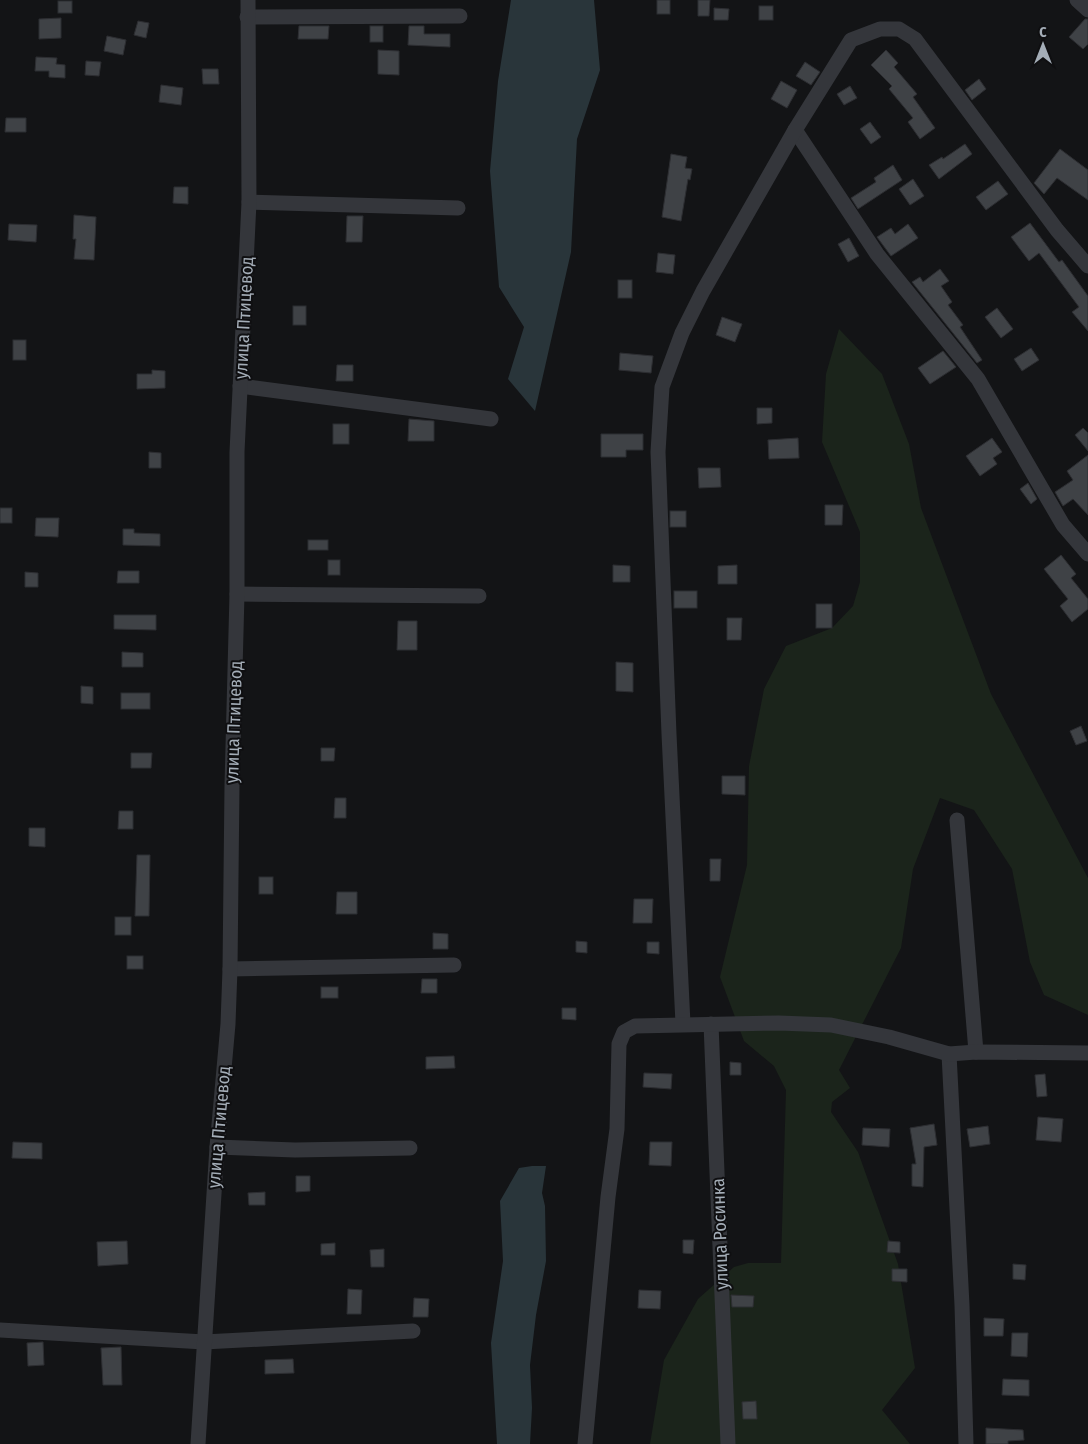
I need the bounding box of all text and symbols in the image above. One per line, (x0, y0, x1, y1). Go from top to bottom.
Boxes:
north arrow (1018, 20, 1068, 70)
text: С (1039, 24, 1047, 41)
street label: улица Птицевод (230, 256, 258, 380)
street label: улица Птицевод (221, 660, 247, 784)
street label: улица Птицевод (203, 1065, 235, 1189)
street label: улица Росинка (707, 1178, 733, 1290)

